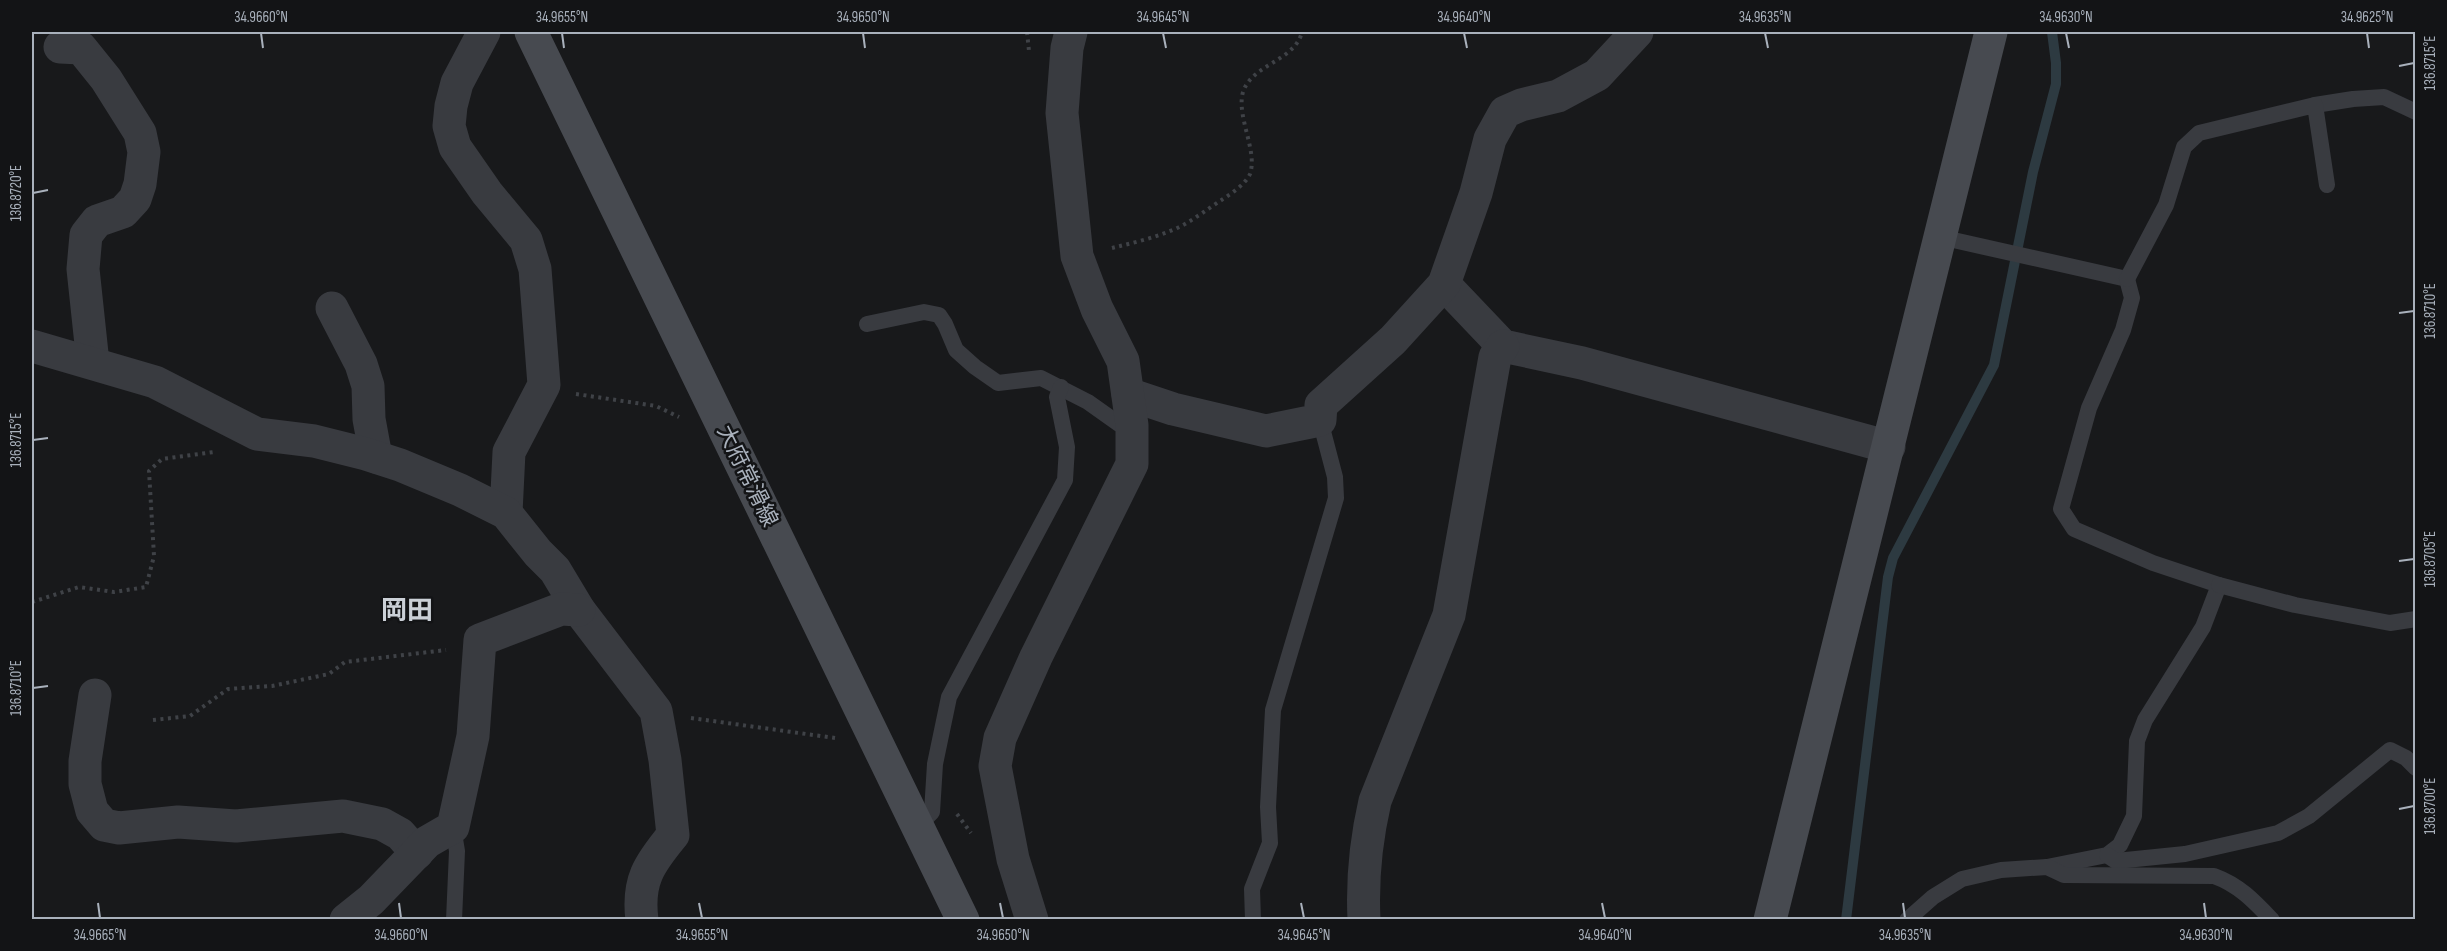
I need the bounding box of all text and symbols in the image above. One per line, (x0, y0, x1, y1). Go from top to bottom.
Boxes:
text: 34.9660°N (234, 8, 288, 27)
text: 34.9655°N (536, 8, 588, 27)
text: 34.9650°N (836, 8, 890, 27)
text: 34.9645°N (1137, 8, 1190, 27)
text: 34.9640°N (1437, 8, 1491, 27)
text: 34.9635°N (1739, 8, 1791, 27)
text: 34.9630°N (2039, 8, 2093, 27)
text: 34.9625°N (2341, 8, 2393, 27)
text: 136.8715°E (2421, 36, 2440, 91)
text: 136.8720°E (7, 165, 26, 221)
text: 136.8710°E (2421, 283, 2440, 339)
text: 136.8715°E (7, 413, 26, 468)
street label: 大府常滑線 (711, 421, 783, 531)
text: 136.8705°E (2421, 531, 2440, 587)
district label: 岡田 (381, 596, 433, 627)
text: 136.8710°E (7, 660, 26, 716)
text: 136.8700°E (2421, 777, 2440, 835)
text: 34.9665°N (74, 926, 127, 945)
text: 34.9660°N (374, 926, 428, 945)
text: 34.9655°N (676, 926, 728, 945)
text: 34.9650°N (976, 926, 1030, 945)
text: 34.9645°N (1278, 926, 1331, 945)
text: 34.9640°N (1578, 926, 1632, 945)
text: 34.9635°N (1879, 926, 1931, 945)
text: 34.9630°N (2179, 926, 2233, 945)

